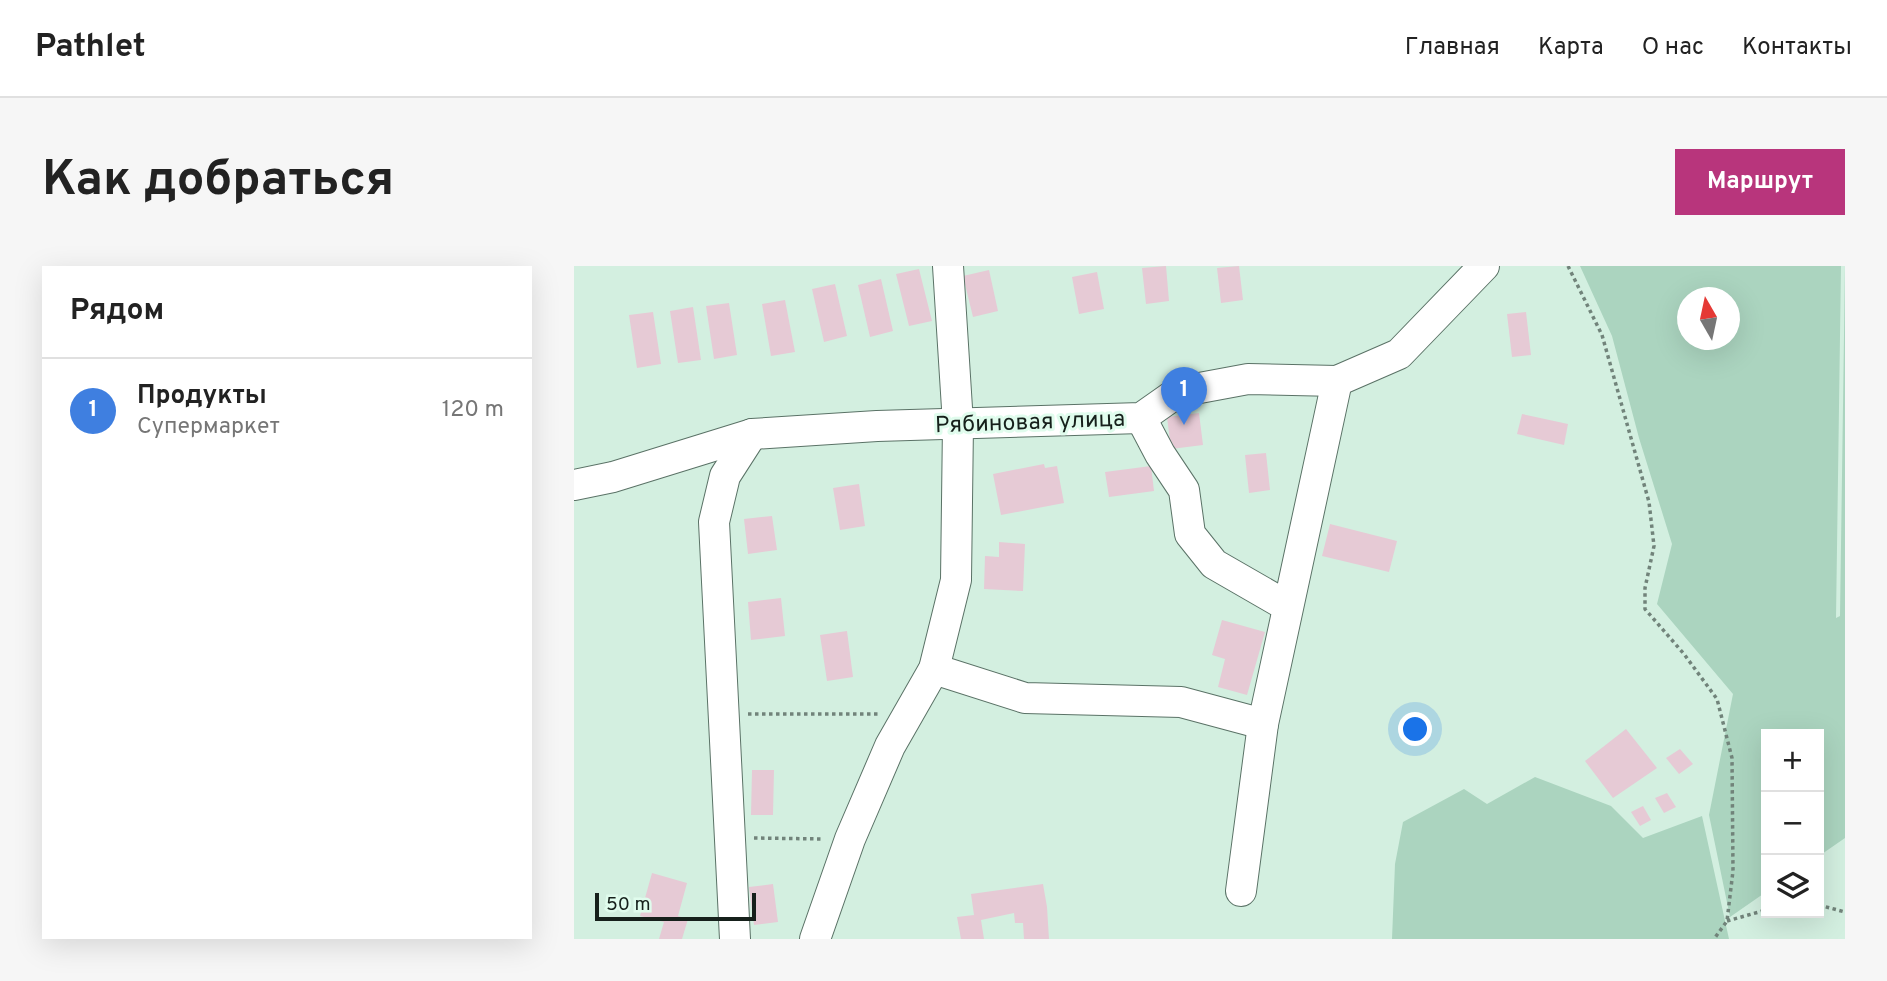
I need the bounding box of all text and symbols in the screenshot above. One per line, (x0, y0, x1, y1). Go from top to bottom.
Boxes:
text: Pathlet (35, 27, 146, 69)
text: Главная (1405, 33, 1500, 63)
text: Карта (1538, 33, 1604, 63)
text: О нас (1642, 33, 1704, 63)
text: Контакты (1742, 33, 1852, 63)
button: Маршрут (1675, 149, 1845, 215)
text: Как добраться (42, 151, 394, 213)
north arrow (1677, 287, 1740, 350)
text: Рядом (70, 293, 164, 330)
pin: 1 (1161, 367, 1207, 425)
text: Продукты (137, 380, 267, 413)
text: 1 (88, 396, 98, 425)
text: 120 m (442, 396, 504, 425)
street label: Рябиновая улица (934, 406, 1126, 441)
text: Супермаркет (137, 413, 280, 442)
your location (1398, 712, 1432, 746)
map controls (1761, 729, 1824, 918)
button: + (1761, 729, 1824, 792)
button: − (1761, 792, 1824, 855)
button: layers (1761, 855, 1824, 918)
scale bar (595, 890, 756, 922)
text: 50 m (606, 893, 651, 917)

